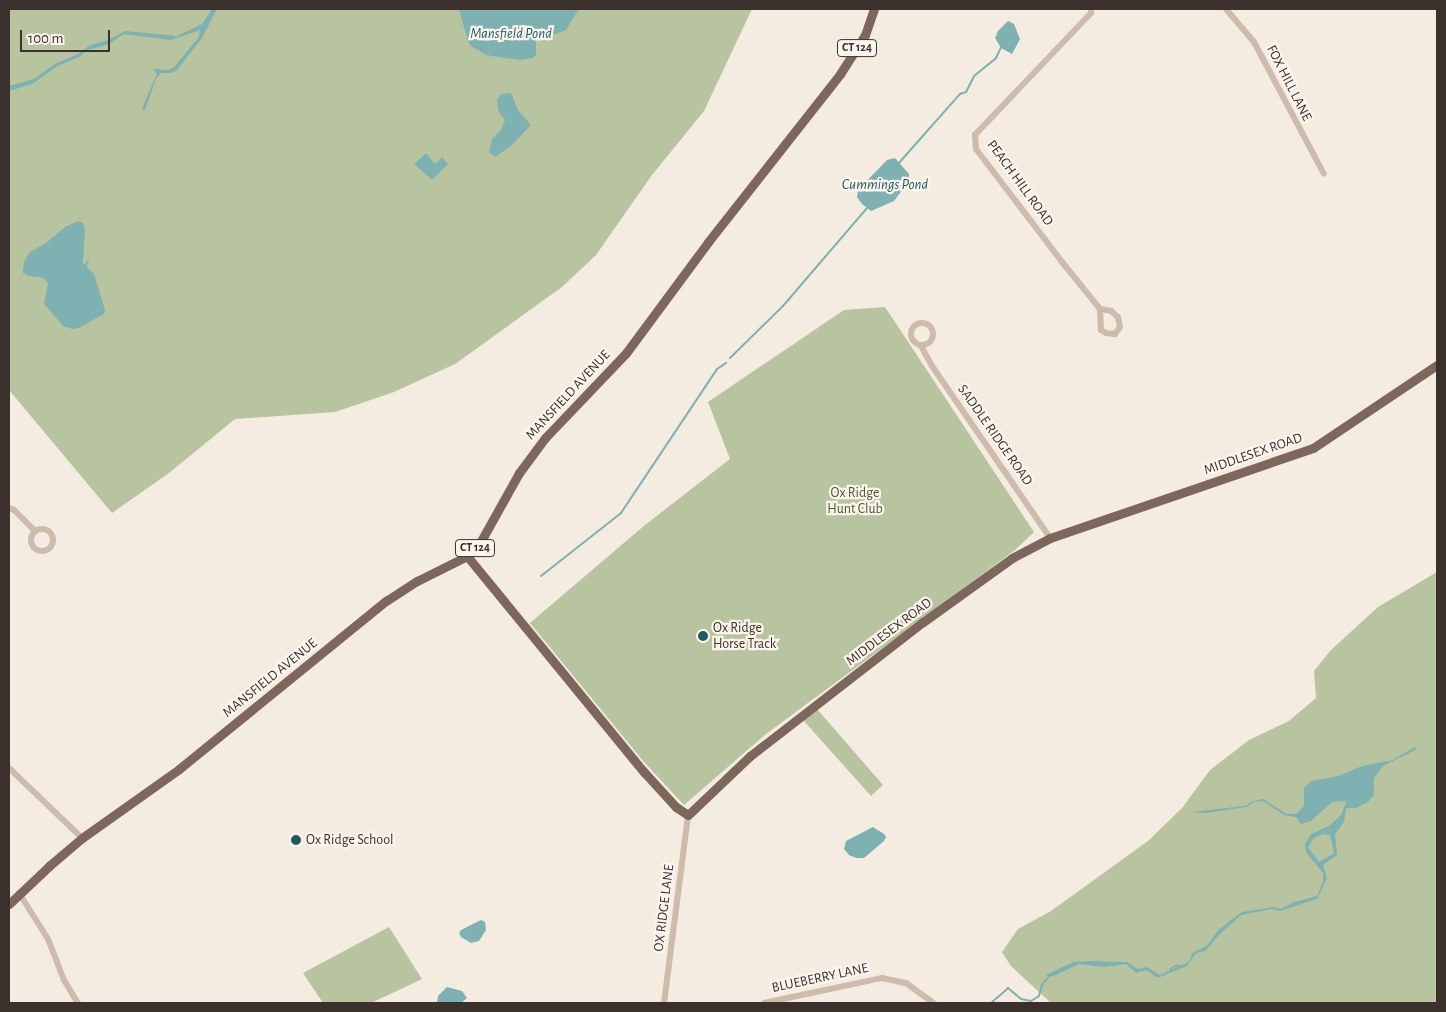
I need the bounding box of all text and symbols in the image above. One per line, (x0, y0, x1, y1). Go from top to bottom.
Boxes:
scale bar (22, 20, 112, 52)
water label: Mansfield Pond (470, 25, 552, 43)
text: 100 m (28, 31, 63, 46)
road number: CT 124 (836, 38, 878, 58)
street label: FOX HILL LANE (1263, 42, 1315, 124)
street label: PEACH HILL ROAD (983, 137, 1057, 229)
water label: Cummings Pond (842, 176, 928, 194)
street label: MANSFIELD AVENUE (522, 347, 614, 443)
street label: SADDLE RIDGE ROAD (954, 381, 1036, 489)
street label: MIDDLESEX ROAD (1202, 429, 1304, 479)
park label: Ox Ridge Hunt Club (827, 485, 883, 518)
road number: CT 124 (454, 538, 496, 558)
street label: MIDDLESEX ROAD (843, 594, 935, 670)
place label: Ox Ridge Horse Track (713, 620, 776, 652)
marker: Ox Ridge Horse Track (697, 630, 709, 642)
street label: MANSFIELD AVENUE (219, 635, 321, 721)
place label: Ox Ridge School (306, 832, 393, 848)
marker: Ox Ridge School (290, 834, 302, 846)
street label: OX RIDGE LANE (650, 864, 678, 952)
street label: BLUEBERRY LANE (770, 960, 870, 996)

